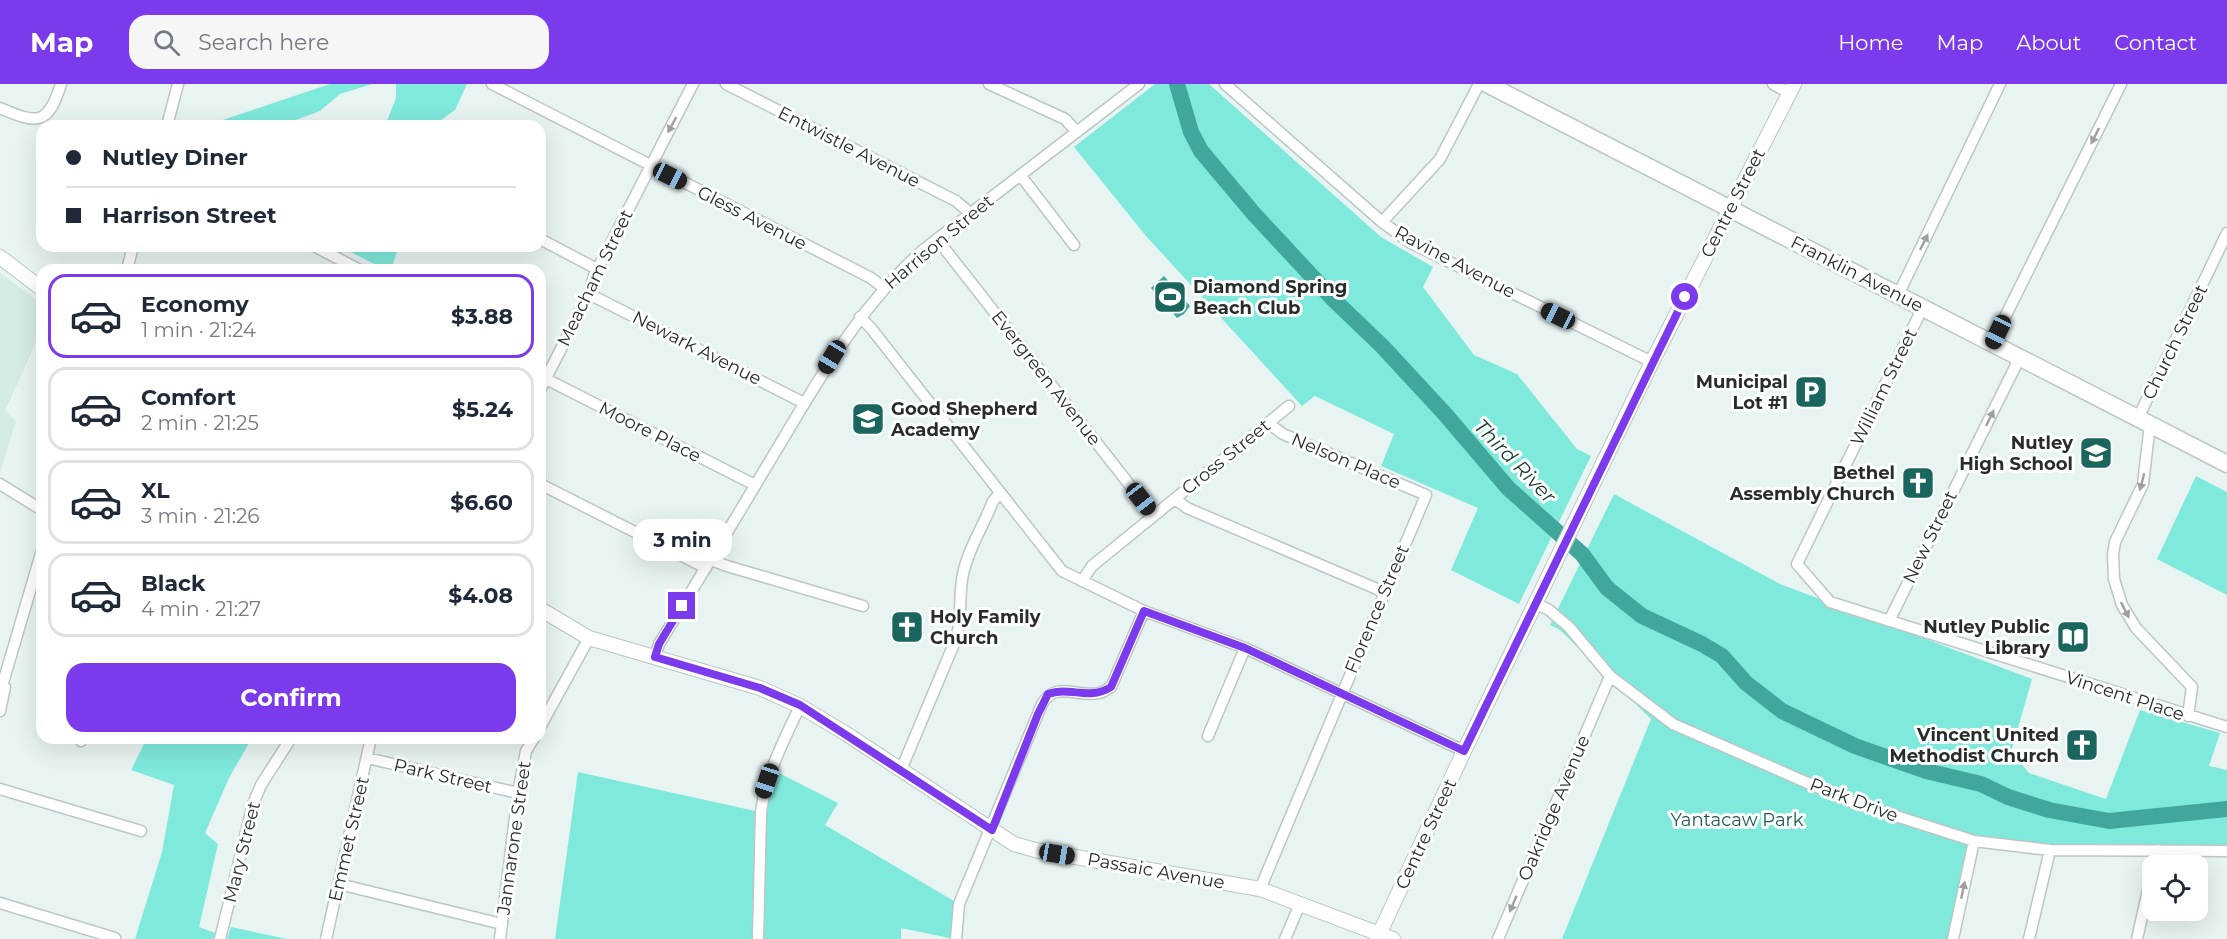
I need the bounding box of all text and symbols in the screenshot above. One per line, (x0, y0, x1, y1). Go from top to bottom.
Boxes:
search box (129, 15, 549, 69)
text: Map (30, 25, 93, 59)
icon: search (150, 26, 183, 59)
text: Search here (198, 29, 329, 56)
text: Home (1838, 30, 1903, 55)
text: Map (1936, 30, 1983, 55)
text: About (2016, 30, 2081, 55)
text: Contact (2114, 30, 2197, 55)
street label: Entwistle Avenue (774, 102, 924, 192)
one-way arrow (667, 116, 677, 133)
one-way arrow (2090, 128, 2099, 145)
text: Nutley Diner (102, 144, 248, 171)
street label: Centre Street (1696, 145, 1770, 261)
car (650, 160, 690, 192)
street label: Gless Avenue (694, 181, 810, 255)
street label: Harrison Street (880, 190, 998, 294)
text: Harrison Street (102, 202, 277, 229)
street label: Meacham Street (552, 206, 638, 350)
street label: Ravine Avenue (1391, 221, 1519, 303)
street label: Franklin Avenue (1787, 231, 1927, 317)
one-way arrow (1918, 233, 1928, 251)
place label: Diamond Spring Beach Club (1193, 276, 1347, 319)
sports icon: Diamond Spring Beach Club (1152, 279, 1188, 315)
street label: Church Street (2138, 281, 2212, 403)
route start (1671, 283, 1698, 310)
icon: car (69, 289, 123, 343)
text: Economy (141, 291, 249, 318)
car (1538, 300, 1578, 332)
text: $3.88 (451, 303, 513, 330)
street label: Newark Avenue (629, 306, 765, 390)
street label: Evergreen Avenue (987, 306, 1106, 450)
car (1982, 312, 2014, 352)
text: 1 min · 21:24 (141, 318, 256, 342)
street label: William Street (1846, 325, 1922, 449)
car (815, 337, 849, 377)
place label: Municipal Lot #1 (1696, 371, 1788, 414)
parking icon: Municipal Lot #1 (1793, 374, 1829, 410)
icon: car (69, 382, 123, 436)
text: Comfort (141, 384, 236, 411)
text: $5.24 (452, 396, 513, 423)
street label: Moore Place (595, 397, 705, 467)
place label: Good Shepherd Academy (890, 398, 1038, 441)
school or university icon: Good Shepherd Academy (850, 401, 886, 437)
one-way arrow (1985, 409, 1995, 426)
text: 2 min · 21:25 (141, 411, 259, 435)
water label: Third River (1469, 414, 1562, 509)
street label: Cross Street (1177, 415, 1275, 499)
street label: Nelson Place (1288, 428, 1404, 494)
place label: Nutley High School (1959, 432, 2073, 475)
school or university icon: Nutley High School (2078, 435, 2114, 471)
place label: Bethel Assembly Church (1729, 462, 1895, 505)
church icon: Bethel Assembly Church (1900, 465, 1936, 501)
one-way arrow (2137, 473, 2146, 491)
icon: car (69, 475, 123, 529)
text: XL (141, 477, 170, 504)
car (1123, 479, 1159, 519)
street label: New Street (1898, 487, 1962, 587)
text: $6.60 (450, 489, 513, 516)
text: 3 min · 21:26 (141, 504, 259, 528)
callout: 3 min (632, 519, 732, 561)
text: 3 min (653, 528, 712, 552)
street label: Florence Street (1340, 541, 1414, 677)
icon: car (69, 568, 123, 622)
text: Black (141, 570, 205, 597)
text: $4.08 (448, 582, 513, 609)
route end (668, 592, 695, 619)
text: 4 min · 21:27 (141, 597, 261, 621)
one-way arrow (2120, 601, 2130, 619)
place label: Holy Family Church (930, 606, 1041, 649)
church icon: Holy Family Church (889, 609, 925, 645)
place label: Nutley Public Library (1923, 616, 2050, 659)
library icon: Nutley Public Library (2055, 619, 2091, 655)
button: Confirm (66, 663, 516, 732)
street label: Vincent Place (2063, 666, 2187, 726)
place label: Vincent United Methodist Church (1890, 724, 2059, 767)
church icon: Vincent United Methodist Church (2064, 727, 2100, 763)
street label: Oakridge Avenue (1513, 732, 1595, 884)
street label: Park Street (392, 754, 494, 798)
street label: Jannarone Street (492, 760, 536, 917)
car (753, 761, 781, 801)
street label: Park Drive (1807, 773, 1901, 827)
street label: Emmet Street (324, 774, 374, 904)
street label: Centre Street (1391, 775, 1461, 893)
street label: Mary Street (219, 799, 265, 905)
park label: Yantacaw Park (1671, 809, 1804, 831)
car (1038, 842, 1076, 866)
street label: Passaic Avenue (1086, 848, 1227, 894)
map controls (2142, 855, 2208, 921)
button: locate (2142, 855, 2208, 921)
one-way arrow (1959, 880, 1968, 899)
one-way arrow (1508, 895, 1518, 913)

